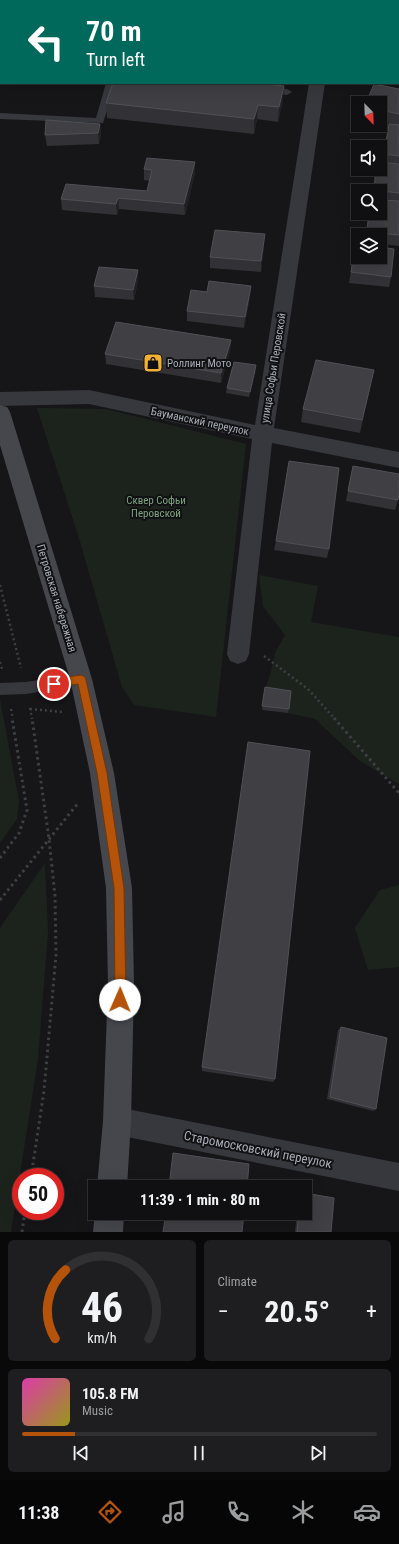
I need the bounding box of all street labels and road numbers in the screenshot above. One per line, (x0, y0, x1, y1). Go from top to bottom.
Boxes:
street label: улица Софьи Перовской (258, 312, 289, 424)
street label: Бауманский переулок (150, 405, 251, 438)
street label: Петровская набережная (34, 543, 79, 654)
street label: Старомосковский переулок (183, 1128, 334, 1171)

